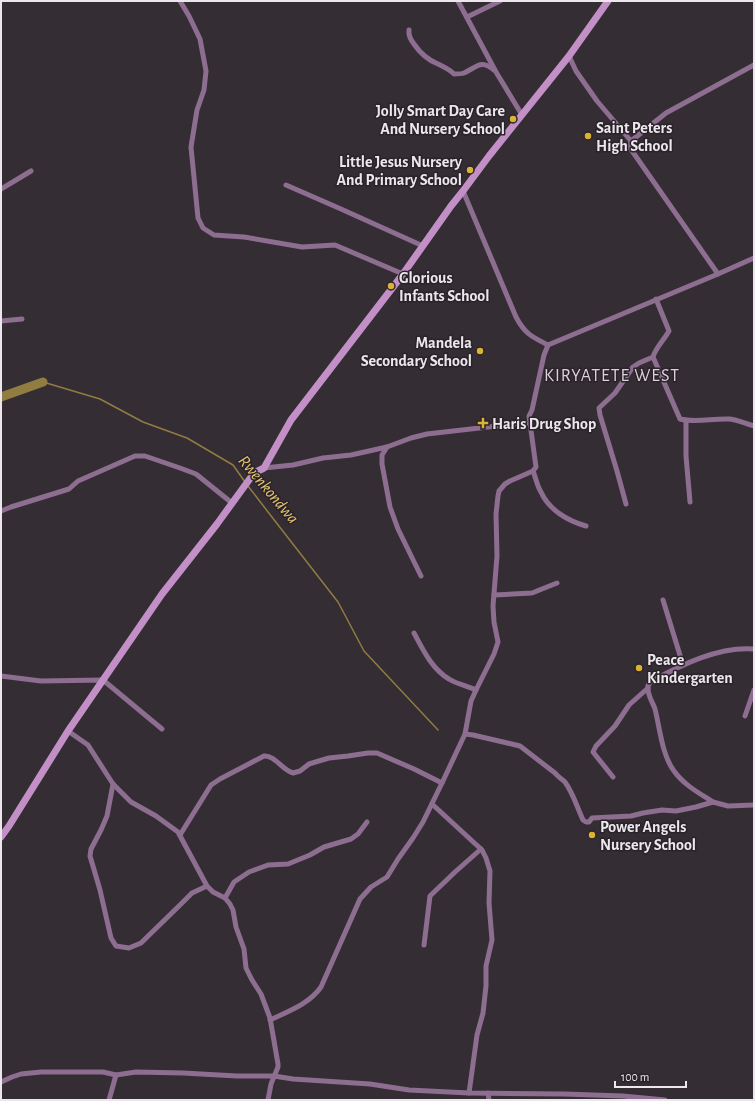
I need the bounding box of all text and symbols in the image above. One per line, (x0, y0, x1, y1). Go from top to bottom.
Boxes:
place label: Jolly Smart Day Care And Nursery School (376, 103, 505, 138)
marker: Jolly Smart Day Care And Nursery School (508, 114, 518, 124)
place label: Saint Peters High School (596, 120, 673, 154)
marker: Saint Peters High School (583, 131, 593, 141)
place label: Little Jesus Nursery And Primary School (337, 154, 463, 189)
marker: Little Jesus Nursery And Primary School (465, 165, 475, 175)
place label: Glorious Infants School (399, 270, 489, 304)
marker: Glorious Infants School (386, 281, 396, 291)
place label: Mandela Secondary School (361, 335, 472, 370)
marker: Mandela Secondary School (475, 346, 485, 356)
district label: KIRYATETE WEST (544, 367, 680, 385)
place label: Haris Drug Shop (492, 416, 596, 432)
marker: Haris Drug Shop (477, 417, 489, 429)
water label: Rwenkondwa (235, 452, 302, 527)
place label: Peace Kindergarten (647, 652, 733, 686)
marker: Peace Kindergarten (634, 663, 644, 673)
place label: Power Angels Nursery School (600, 819, 696, 854)
marker: Power Angels Nursery School (587, 830, 597, 840)
scale bar (615, 1063, 686, 1089)
text: 100 m (621, 1071, 649, 1083)

